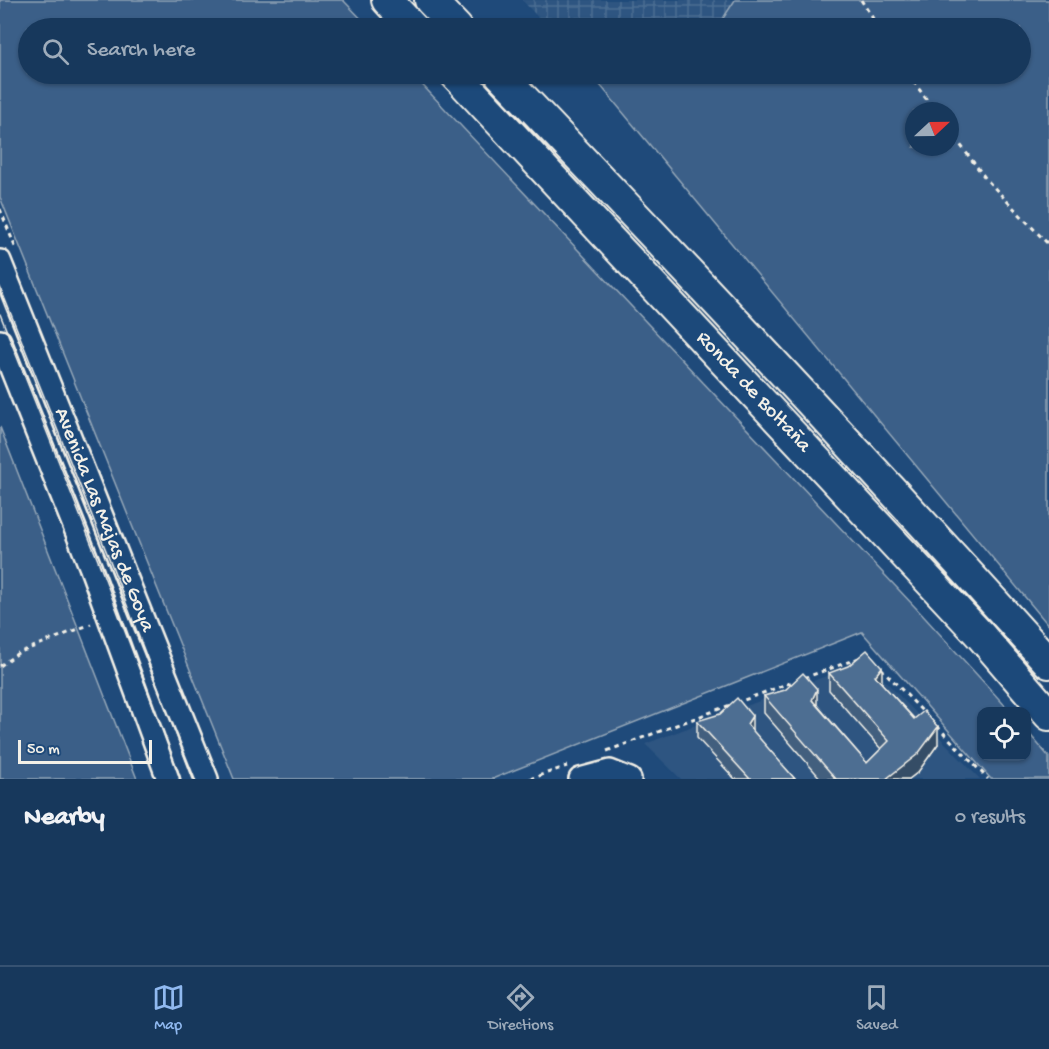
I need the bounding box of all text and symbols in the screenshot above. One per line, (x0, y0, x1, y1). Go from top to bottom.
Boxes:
search box (18, 18, 1031, 84)
icon: search (39, 35, 72, 68)
text: Search here (87, 38, 195, 64)
north arrow (905, 102, 959, 156)
street label: Ronda de Boltaña (690, 326, 817, 459)
street label: Avenida Las Majas de Goya (48, 404, 160, 637)
map controls (977, 707, 1031, 761)
button: locate (977, 707, 1031, 761)
scale bar (18, 737, 152, 764)
text: 50 m (27, 741, 60, 760)
text: Nearby (24, 803, 105, 834)
text: 0 results (955, 807, 1025, 830)
tab: Map (152, 981, 185, 1036)
tab: Directions (488, 981, 553, 1036)
tab: Saved (856, 981, 897, 1036)

